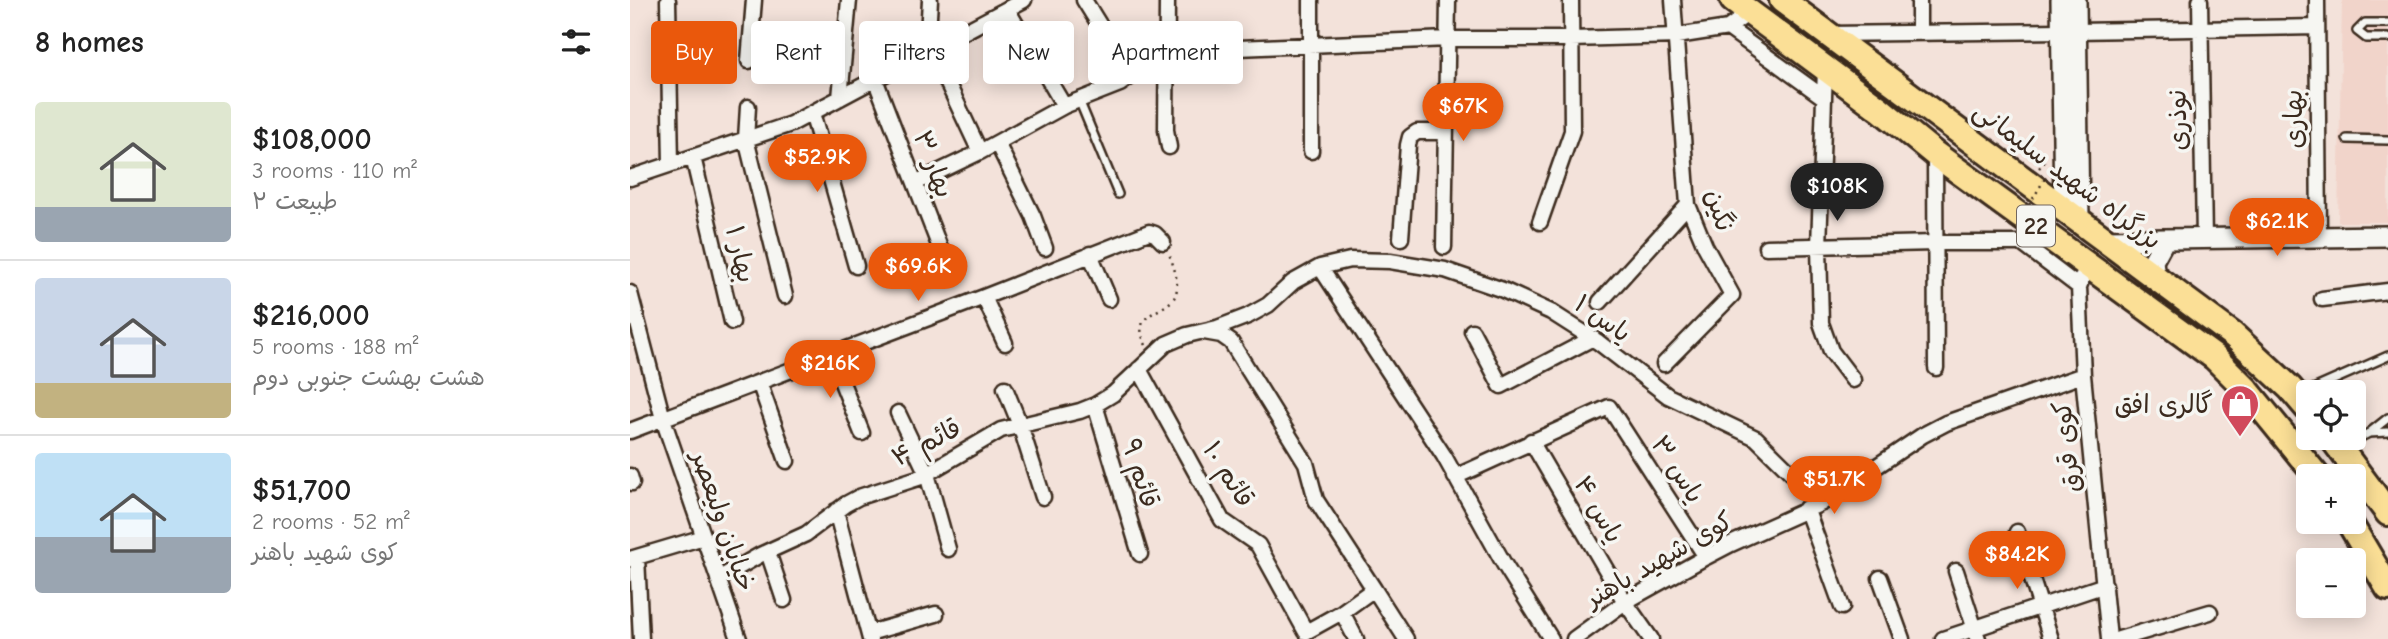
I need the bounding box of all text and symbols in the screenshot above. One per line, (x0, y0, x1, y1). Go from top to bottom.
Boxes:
chip: Buy (651, 21, 737, 84)
chip: Rent (751, 21, 845, 84)
chip: Filters (859, 21, 969, 84)
chip: New (983, 21, 1074, 84)
chip: Apartment (1088, 21, 1243, 84)
icon: filters (557, 23, 595, 61)
text: 8 homes (35, 25, 144, 60)
pin: $67K (1422, 83, 1504, 143)
street label: نوذری (2162, 89, 2194, 151)
street label: بهاری (2278, 89, 2310, 149)
text: $67K (1438, 92, 1488, 119)
street label: بزرگراه شهید سلیمانی (1967, 95, 2168, 257)
text: $108,000 (252, 122, 372, 157)
street label: بهار ۳ (907, 127, 960, 202)
icon: home (91, 130, 175, 214)
pin: $52.9K (760, 134, 874, 194)
text: $52.9K (784, 143, 850, 170)
text: 3 rooms · 110 m² (252, 157, 417, 184)
pin: $108K (1788, 164, 1886, 223)
text: $108K (1807, 172, 1867, 199)
street label: نگین (1699, 185, 1740, 235)
text: طبیعت ٣ (252, 188, 338, 215)
pin: $62.1K (2220, 198, 2334, 258)
road number: 22 (2017, 206, 2055, 246)
text: $62.1K (2245, 207, 2309, 234)
street label: بهار ۱ (719, 223, 761, 286)
pin: $69.6K (861, 244, 975, 303)
text: $69.6K (884, 252, 952, 279)
street label: یاس ۱ (1568, 289, 1636, 349)
text: $216,000 (252, 298, 370, 333)
icon: home (91, 306, 175, 390)
text: 5 rooms · 188 m² (252, 333, 418, 360)
pin: $216K (781, 340, 879, 400)
text: $216K (800, 349, 860, 376)
text: هشت بهشت جنوبی دوم (252, 364, 485, 391)
map controls (2296, 380, 2366, 618)
button: locate (2296, 380, 2366, 450)
shop icon: گالری افق (2219, 383, 2261, 438)
place label: گالری افق (2114, 389, 2213, 420)
street label: کوی قرق (2047, 400, 2087, 494)
street label: قائم ۴ (887, 413, 968, 476)
street label: یاس ۳ (1644, 430, 1710, 509)
street label: قائم ۹ (1112, 435, 1165, 512)
street label: قائم ۱۰ (1193, 436, 1260, 515)
street label: خیابان ولیعصر (684, 445, 761, 595)
pin: $51.7K (1777, 456, 1891, 516)
button: + (2296, 464, 2366, 534)
text: $51.7K (1803, 465, 1865, 492)
street label: یاس ۴ (1567, 471, 1629, 548)
text: $51,700 (252, 473, 351, 508)
icon: home (91, 481, 175, 565)
street label: کوی شهید باهنر (1579, 506, 1738, 615)
text: 2 rooms · 52 m² (252, 508, 410, 535)
pin: $84.2K (1960, 532, 2074, 591)
text: کوی شهید باهنر (252, 539, 398, 566)
text: $84.2K (1985, 540, 2049, 567)
button: − (2296, 548, 2366, 618)

